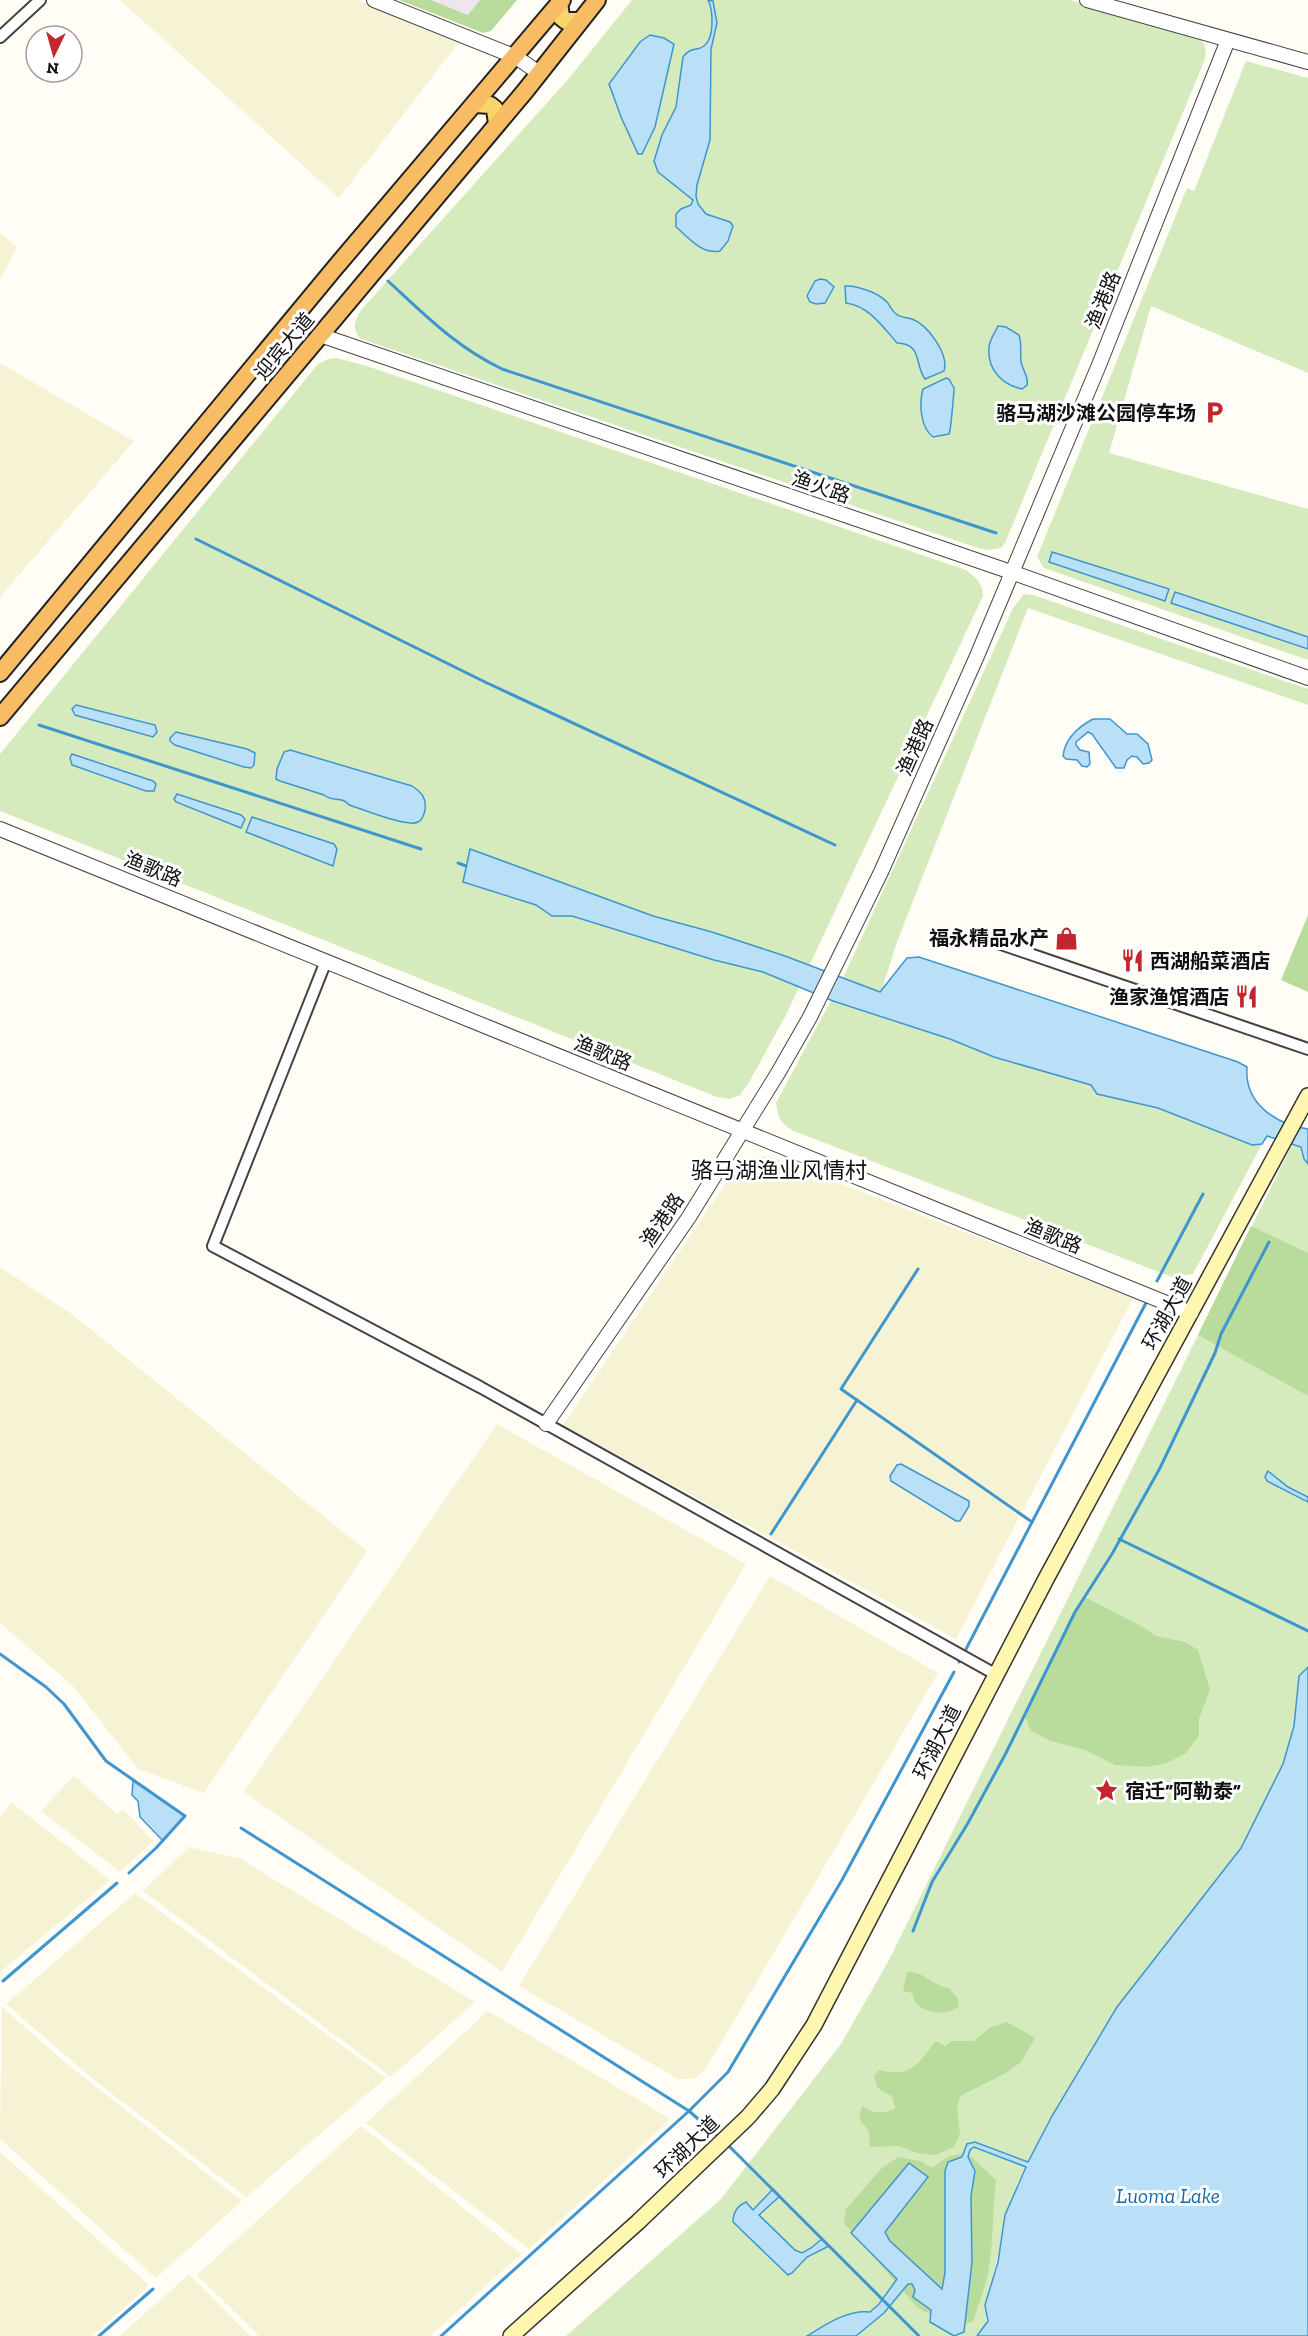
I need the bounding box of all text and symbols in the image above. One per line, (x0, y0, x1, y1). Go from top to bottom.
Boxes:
north arrow (24, 24, 84, 84)
text: N (46, 58, 60, 78)
street label: 渔港路 (1081, 268, 1125, 332)
street label: 迎宾大道 (249, 308, 319, 384)
parking icon: 骆马湖沙滩公园停车场 (1201, 400, 1227, 426)
place label: 骆马湖沙滩公园停车场 (996, 401, 1196, 425)
street label: 渔火路 (789, 466, 853, 508)
street label: 渔港路 (892, 715, 938, 779)
street label: 渔歌路 (121, 847, 185, 891)
shop icon: 福永精品水产 (1054, 925, 1080, 951)
place label: 福永精品水产 (929, 926, 1049, 950)
restaurant icon: 西湖船菜酒店 (1119, 948, 1145, 974)
place label: 西湖船菜酒店 (1150, 949, 1270, 973)
restaurant icon: 渔家渔馆酒店 (1234, 984, 1260, 1010)
place label: 渔家渔馆酒店 (1109, 985, 1229, 1009)
street label: 渔歌路 (571, 1031, 635, 1075)
district label: 骆马湖渔业风情村 (691, 1157, 867, 1184)
street label: 渔港路 (635, 1188, 689, 1252)
street label: 渔歌路 (1021, 1214, 1085, 1258)
street label: 环湖大道 (1137, 1272, 1197, 1354)
street label: 环湖大道 (908, 1701, 966, 1783)
place icon: 宿迁“阿勒泰” (1094, 1778, 1120, 1804)
place label: 宿迁“阿勒泰” (1125, 1779, 1241, 1803)
street label: 环湖大道 (650, 2111, 724, 2183)
water label: Luoma Lake (1116, 2183, 1220, 2208)

